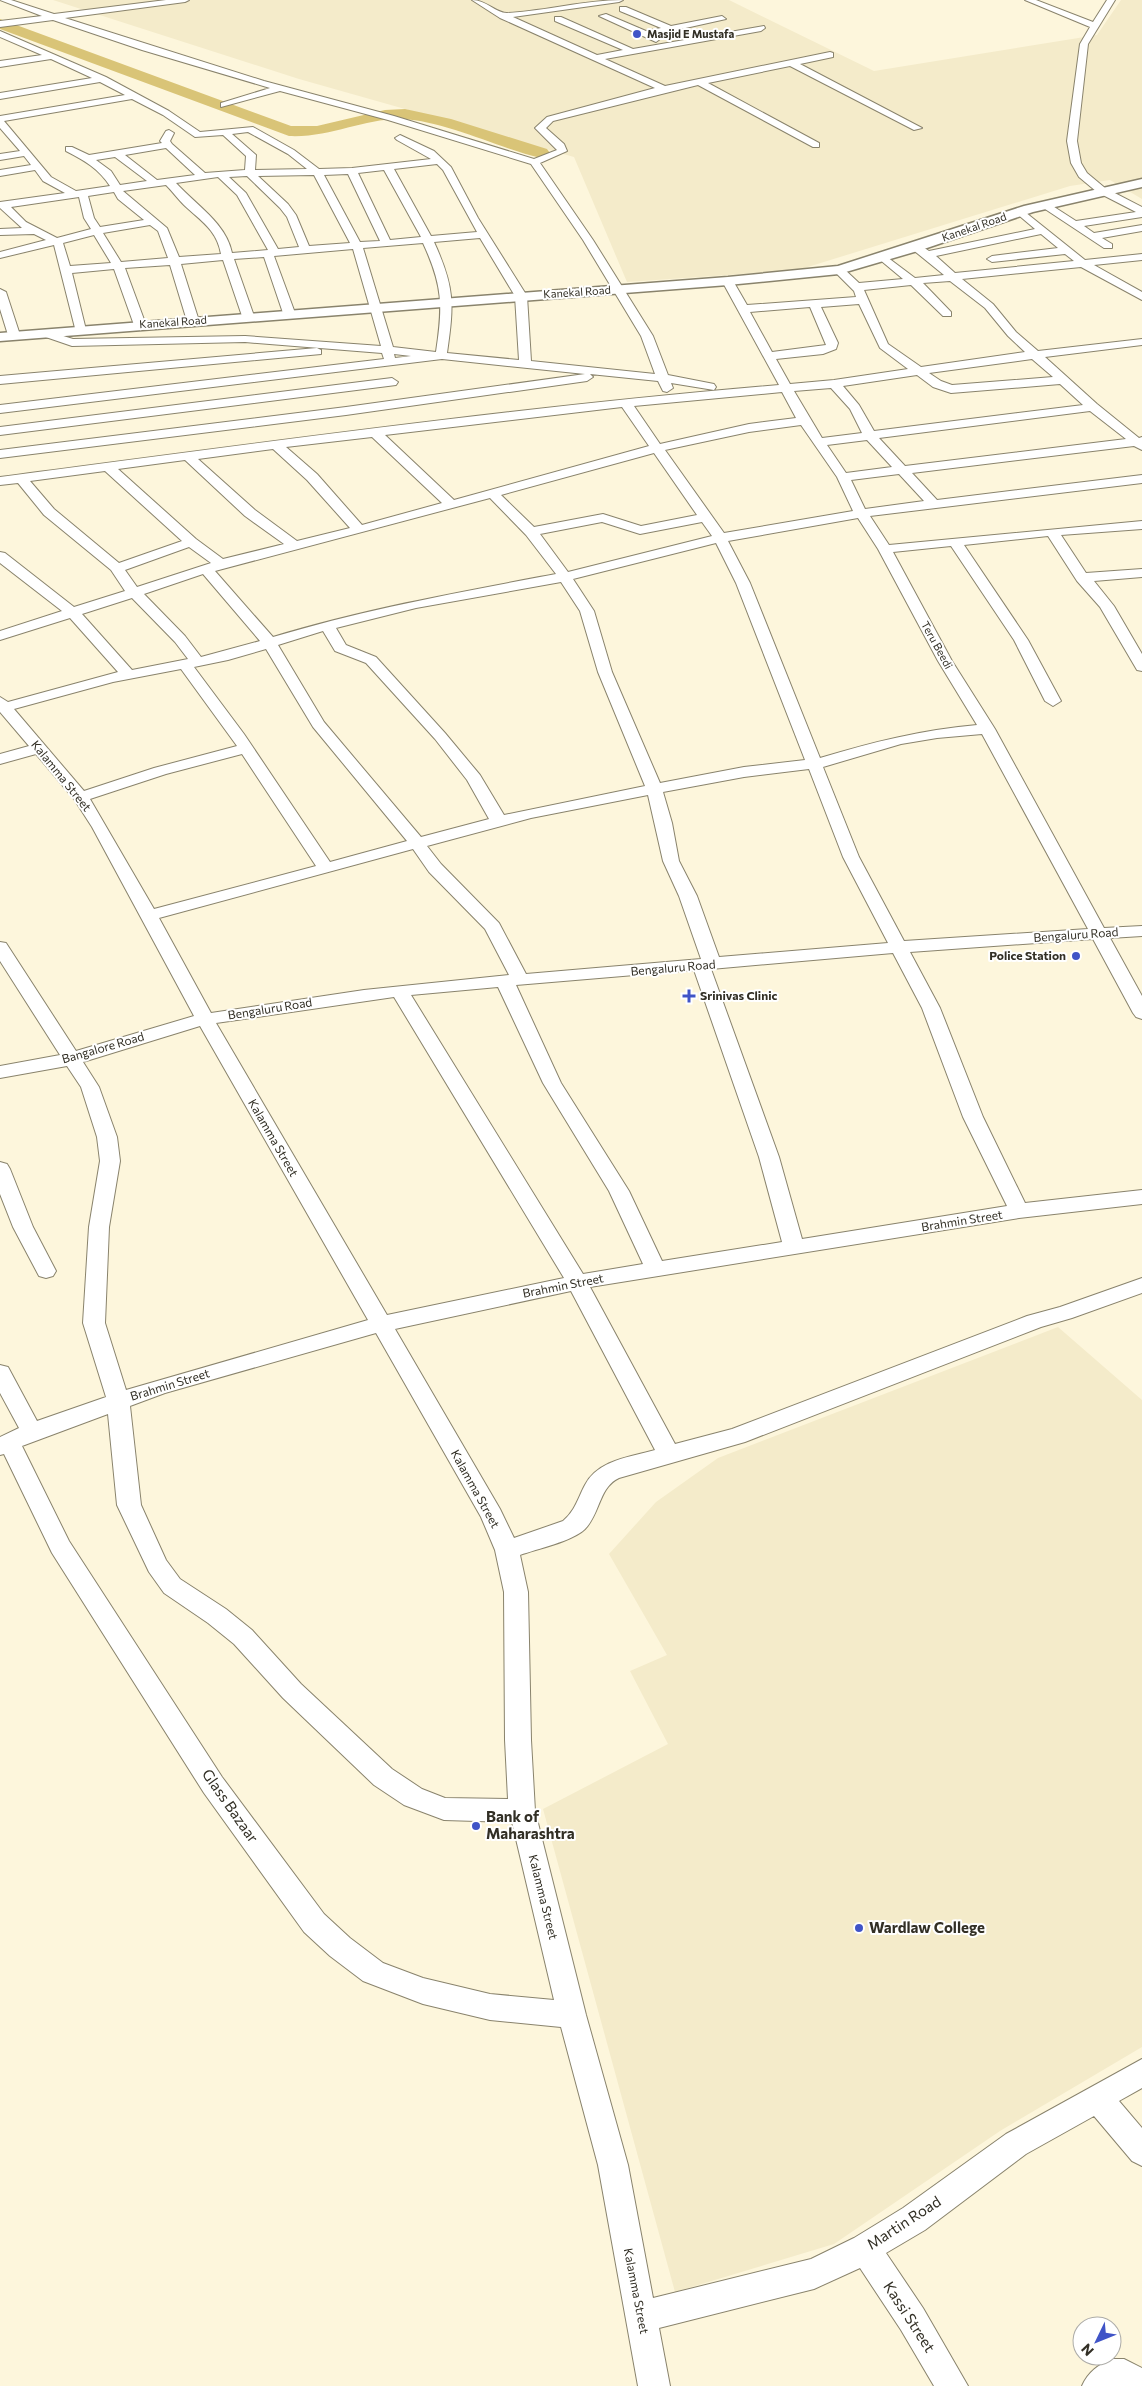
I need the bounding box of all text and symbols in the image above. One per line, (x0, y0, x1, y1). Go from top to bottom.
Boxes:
place label: Masjid E Mustafa (647, 27, 734, 40)
marker: Masjid E Mustafa (631, 28, 643, 40)
street label: Kanekal Road (940, 209, 1008, 244)
street label: Kanekal Road (543, 283, 611, 300)
street label: Kanekal Road (139, 313, 207, 330)
street label: Teru Beedi (919, 619, 956, 671)
street label: Kalamma Street (29, 737, 95, 814)
street label: Bengaluru Road (1033, 924, 1119, 944)
place label: Police Station (989, 948, 1066, 962)
marker: Police Station (1070, 950, 1082, 962)
street label: Bengaluru Road (630, 956, 716, 978)
place label: Srinivas Clinic (700, 988, 777, 1002)
marker: Srinivas Clinic (682, 989, 696, 1003)
street label: Bengaluru Road (227, 994, 313, 1022)
street label: Bangalore Road (60, 1029, 146, 1065)
street label: Kalamma Street (246, 1096, 302, 1179)
street label: Brahmin Street (920, 1207, 1004, 1233)
street label: Brahmin Street (521, 1270, 605, 1300)
street label: Brahmin Street (128, 1365, 211, 1403)
street label: Kalamma Street (449, 1447, 503, 1530)
street label: Glass Bazaar (199, 1765, 263, 1846)
place label: Bank of Maharashtra (486, 1807, 575, 1842)
marker: Bank of Maharashtra (470, 1820, 482, 1832)
street label: Kalamma Street (527, 1853, 561, 1941)
place label: Wardlaw College (869, 1918, 985, 1936)
marker: Wardlaw College (853, 1922, 865, 1934)
street label: Martin Road (863, 2192, 944, 2253)
street label: Kalamma Street (622, 2247, 652, 2335)
street label: Kassi Street (880, 2278, 939, 2355)
north arrow (1072, 2316, 1122, 2366)
text: N (1077, 2341, 1097, 2360)

